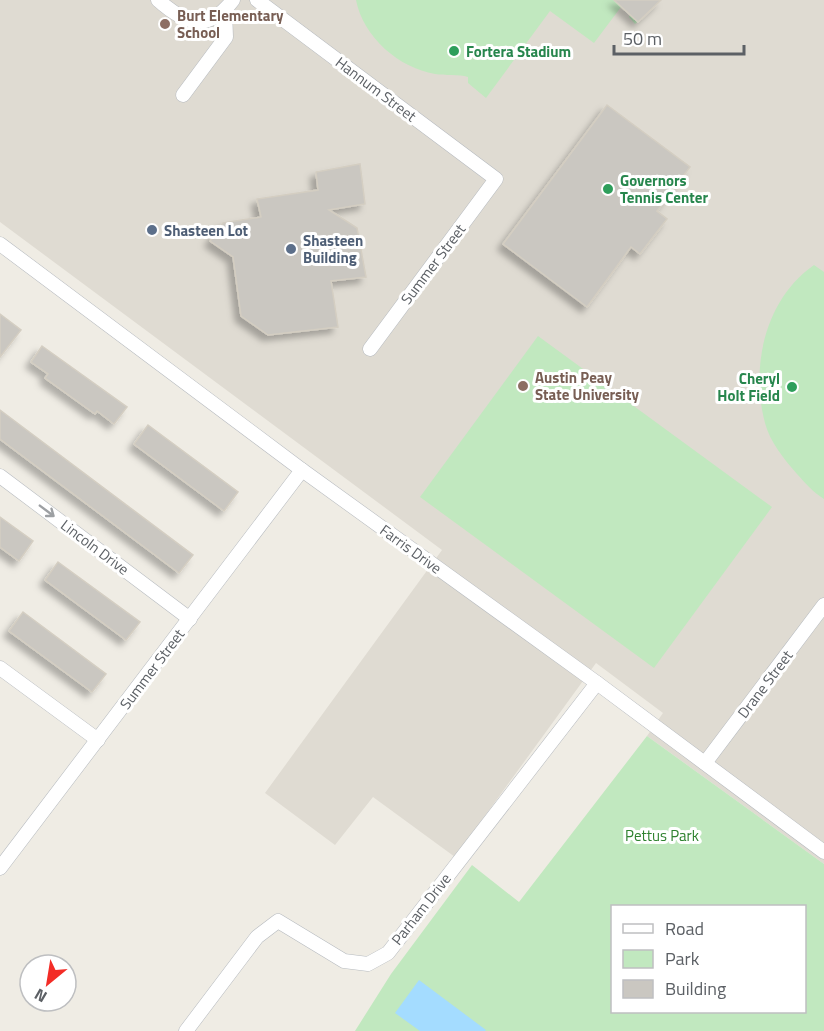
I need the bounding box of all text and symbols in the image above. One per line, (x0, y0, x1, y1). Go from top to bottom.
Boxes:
place label: Burt Elementary School (177, 4, 284, 44)
marker: Burt Elementary School (158, 17, 172, 31)
scale bar (614, 18, 744, 56)
text: 50 m (623, 25, 662, 52)
place label: Fortera Stadium (466, 40, 571, 63)
marker: Fortera Stadium (447, 44, 461, 58)
street label: Hannum Street (331, 51, 422, 128)
place label: Governors Tennis Center (620, 169, 708, 209)
marker: Governors Tennis Center (601, 182, 615, 196)
street label: Summer Street (395, 218, 471, 309)
place label: Shasteen Lot (164, 219, 249, 242)
marker: Shasteen Lot (145, 223, 159, 237)
place label: Shasteen Building (303, 229, 363, 269)
marker: Shasteen Building (284, 242, 298, 256)
place label: Austin Peay State University (535, 366, 640, 406)
place label: Cheryl Holt Field (717, 367, 780, 407)
marker: Austin Peay State University (516, 379, 530, 393)
marker: Cheryl Holt Field (785, 380, 799, 394)
one-way arrow (38, 505, 54, 517)
street label: Lincoln Drive (56, 514, 134, 580)
street label: Farris Drive (375, 519, 447, 579)
street label: Summer Street (114, 623, 190, 714)
street label: Drane Street (732, 645, 799, 723)
park label: Pettus Park (625, 824, 699, 847)
street label: Parham Drive (386, 868, 456, 950)
legend (611, 905, 806, 1013)
text: Road (665, 915, 704, 942)
text: Park (665, 945, 700, 972)
north arrow (18, 953, 78, 1013)
text: Building (665, 975, 726, 1002)
text: N (30, 983, 51, 1009)

